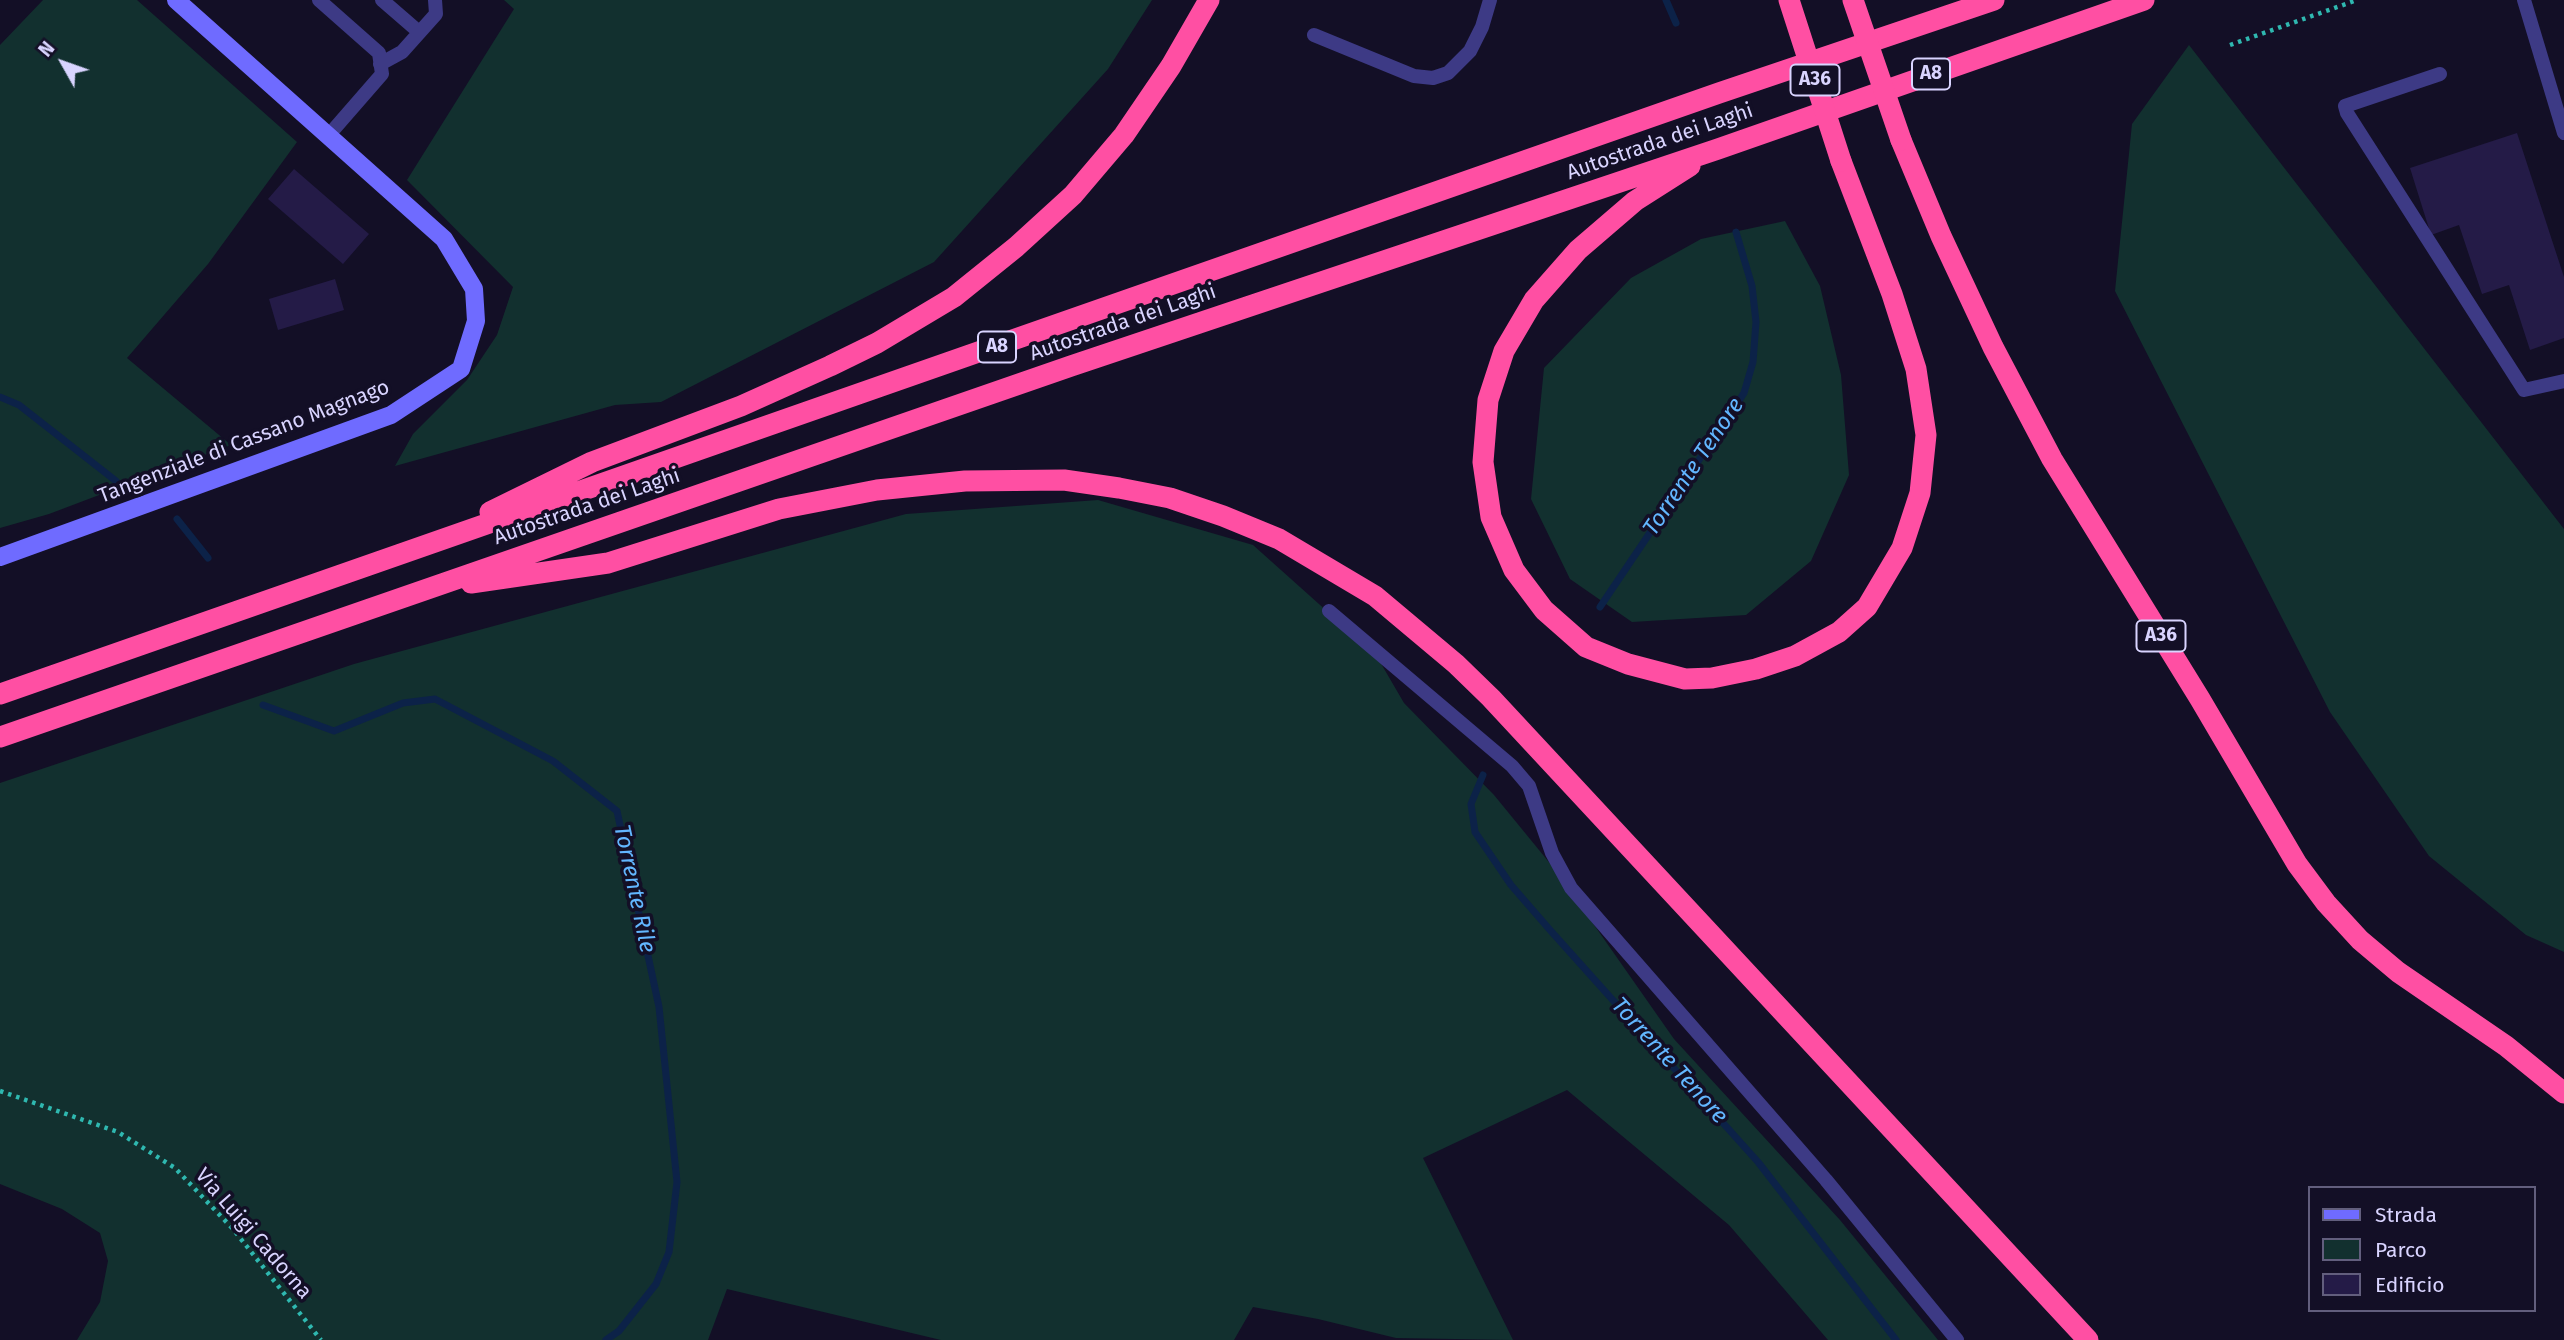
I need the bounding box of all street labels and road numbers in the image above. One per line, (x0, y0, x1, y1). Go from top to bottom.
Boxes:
road number: A8 (1912, 58, 1950, 90)
road number: A36 (1790, 64, 1840, 96)
street label: Autostrada dei Laghi (1563, 98, 1757, 186)
street label: Autostrada dei Laghi (1026, 279, 1220, 367)
road number: A8 (978, 332, 1016, 362)
street label: Tangenziale di Cassano Magnago (95, 375, 393, 509)
street label: Autostrada dei Laghi (490, 463, 684, 551)
road number: A36 (2136, 621, 2186, 652)
street label: Via Luigi Cadorna (189, 1164, 317, 1304)

